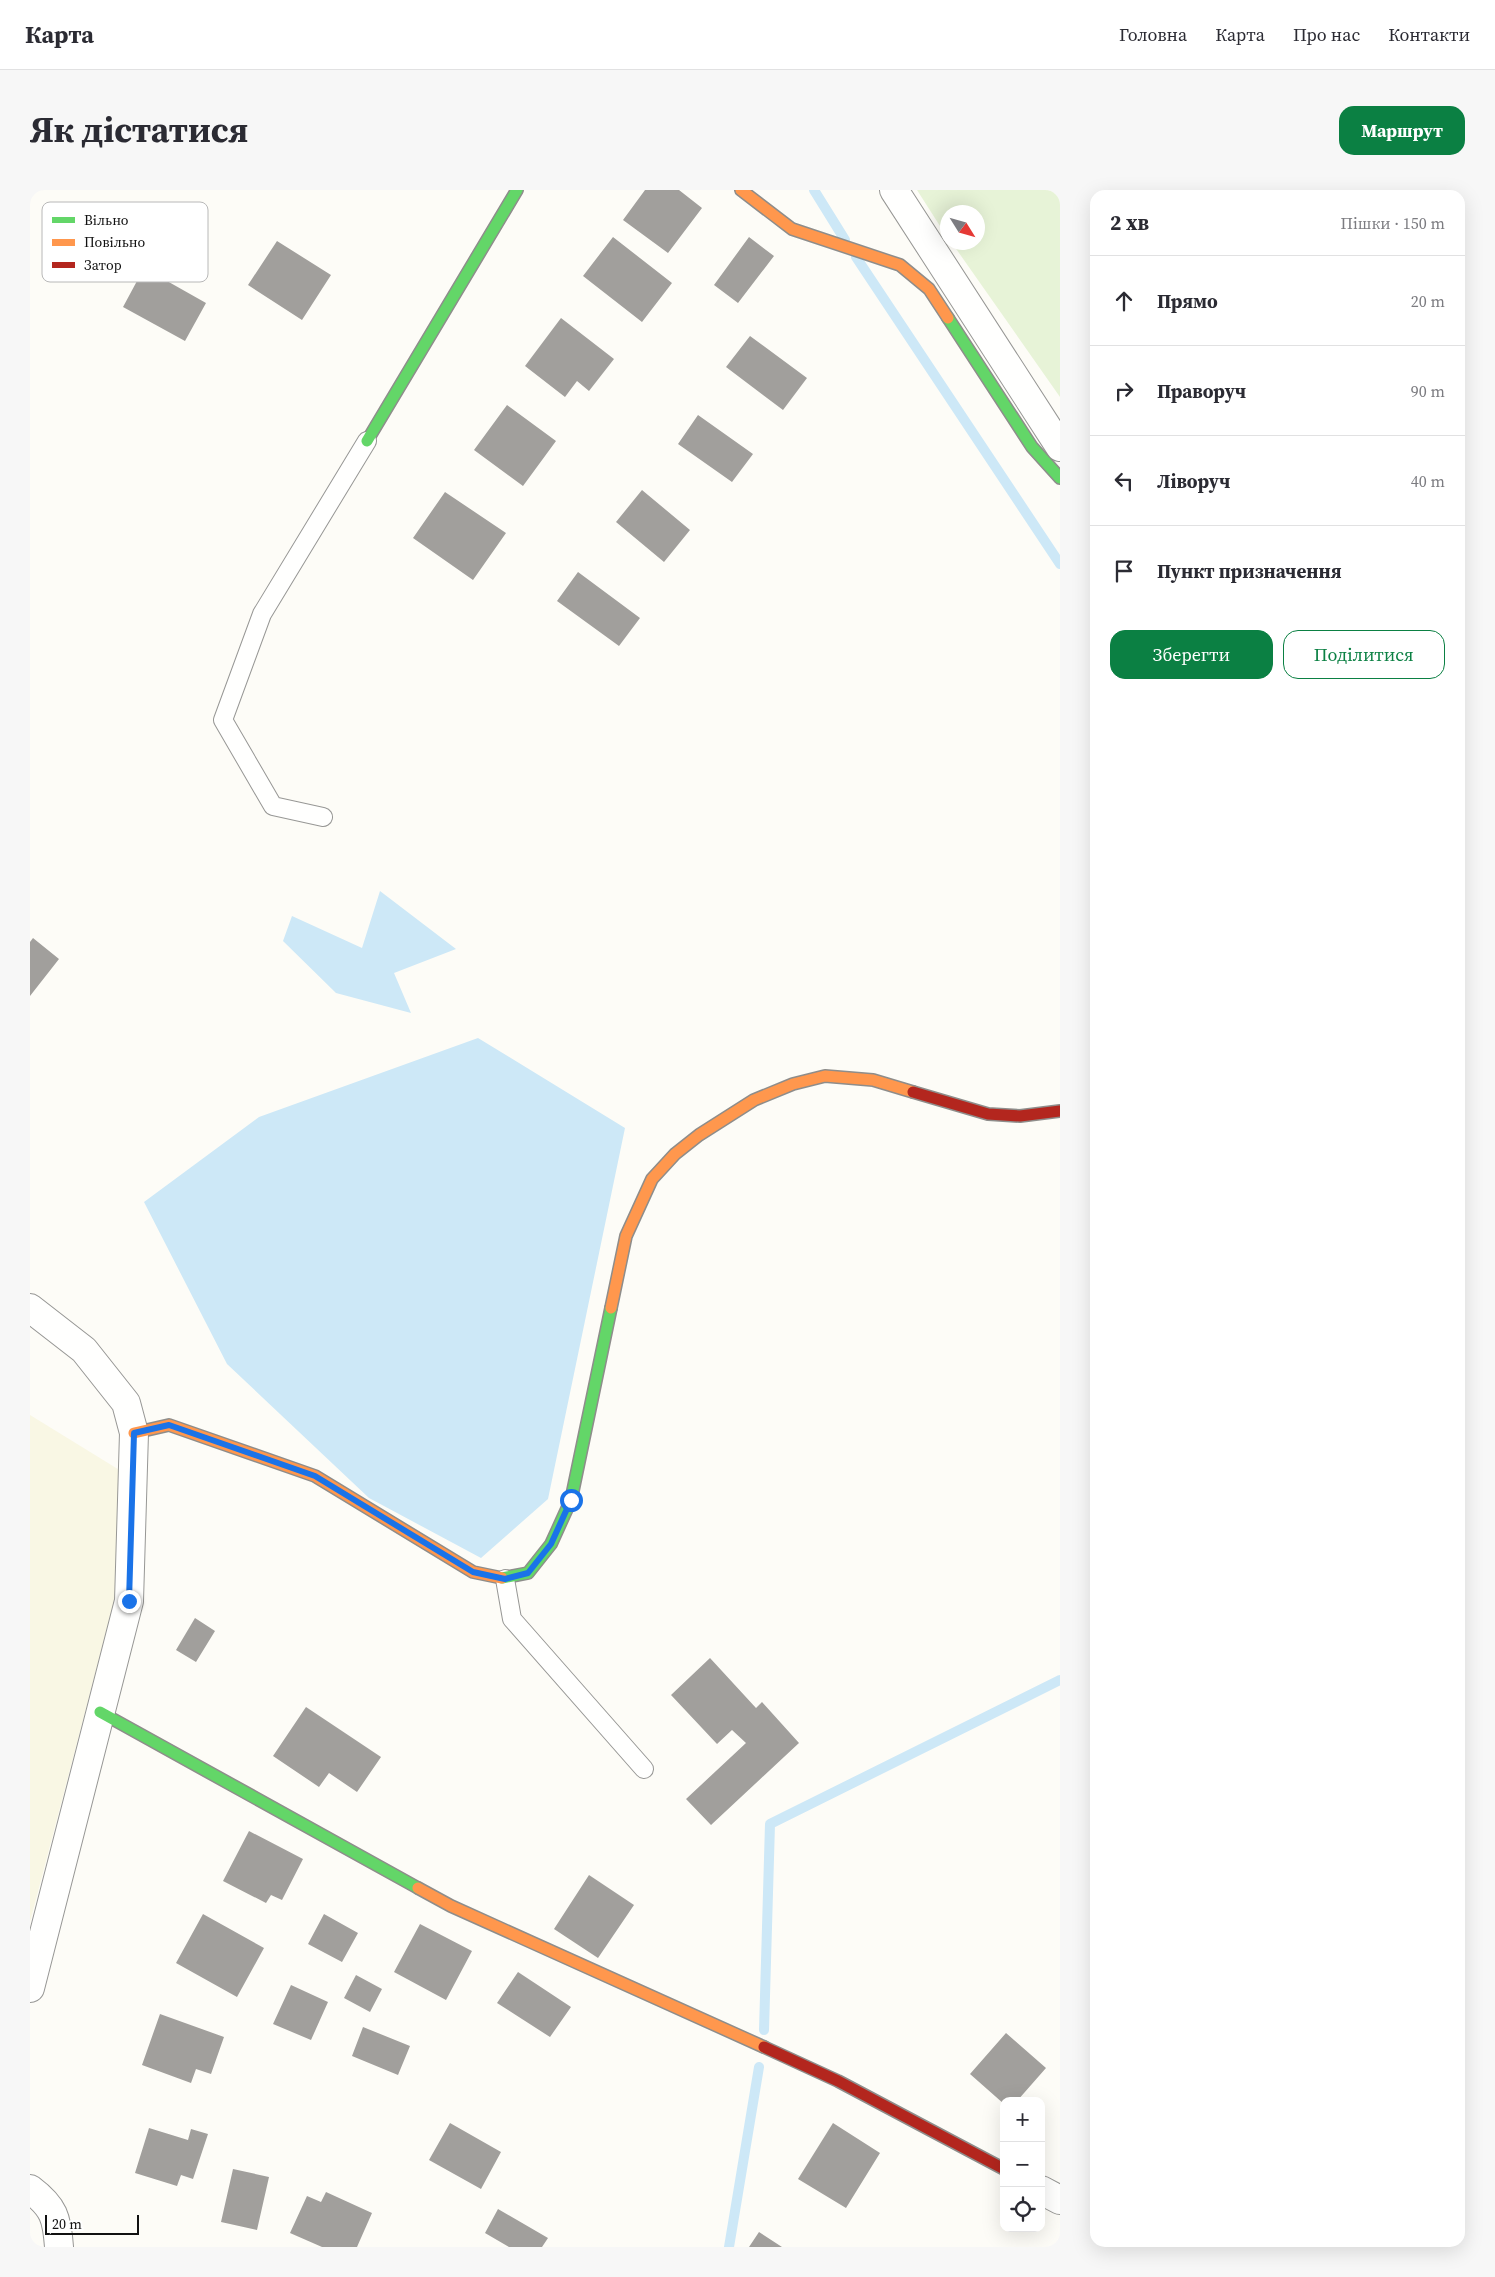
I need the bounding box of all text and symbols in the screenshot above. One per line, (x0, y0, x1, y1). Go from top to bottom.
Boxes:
text: Карта (25, 18, 94, 51)
text: Головна (1119, 22, 1187, 47)
text: Карта (1215, 22, 1265, 47)
text: Про нас (1293, 22, 1360, 47)
text: Контакти (1388, 22, 1470, 47)
text: Як дістатися (30, 106, 248, 154)
button: Маршрут (1339, 106, 1465, 155)
legend (42, 202, 208, 282)
north arrow (940, 205, 985, 250)
text: 2 хв (1110, 208, 1149, 237)
text: Вільно (84, 210, 129, 230)
text: Пішки · 150 m (1341, 212, 1445, 234)
text: Повільно (84, 232, 146, 252)
text: Затор (84, 255, 122, 275)
icon: ahead (1110, 287, 1138, 315)
text: Прямо (1157, 288, 1218, 314)
text: 20 m (1411, 290, 1445, 312)
icon: right (1110, 377, 1138, 405)
text: Праворуч (1157, 378, 1246, 404)
text: 90 m (1411, 380, 1445, 402)
icon: left (1110, 467, 1138, 495)
text: Ліворуч (1157, 468, 1230, 494)
text: 40 m (1411, 470, 1445, 492)
icon: arrive (1110, 557, 1138, 585)
text: Пункт призначення (1157, 558, 1342, 584)
button: Зберегти (1110, 630, 1273, 679)
button: Поділитися (1283, 630, 1445, 679)
route start (560, 1489, 583, 1512)
route end (118, 1590, 141, 1613)
map controls (1000, 2097, 1045, 2232)
button: + (1000, 2097, 1045, 2142)
button: − (1000, 2142, 1045, 2187)
button: locate (1000, 2187, 1045, 2232)
scale bar (45, 2212, 139, 2235)
text: 20 m (52, 2214, 82, 2234)

